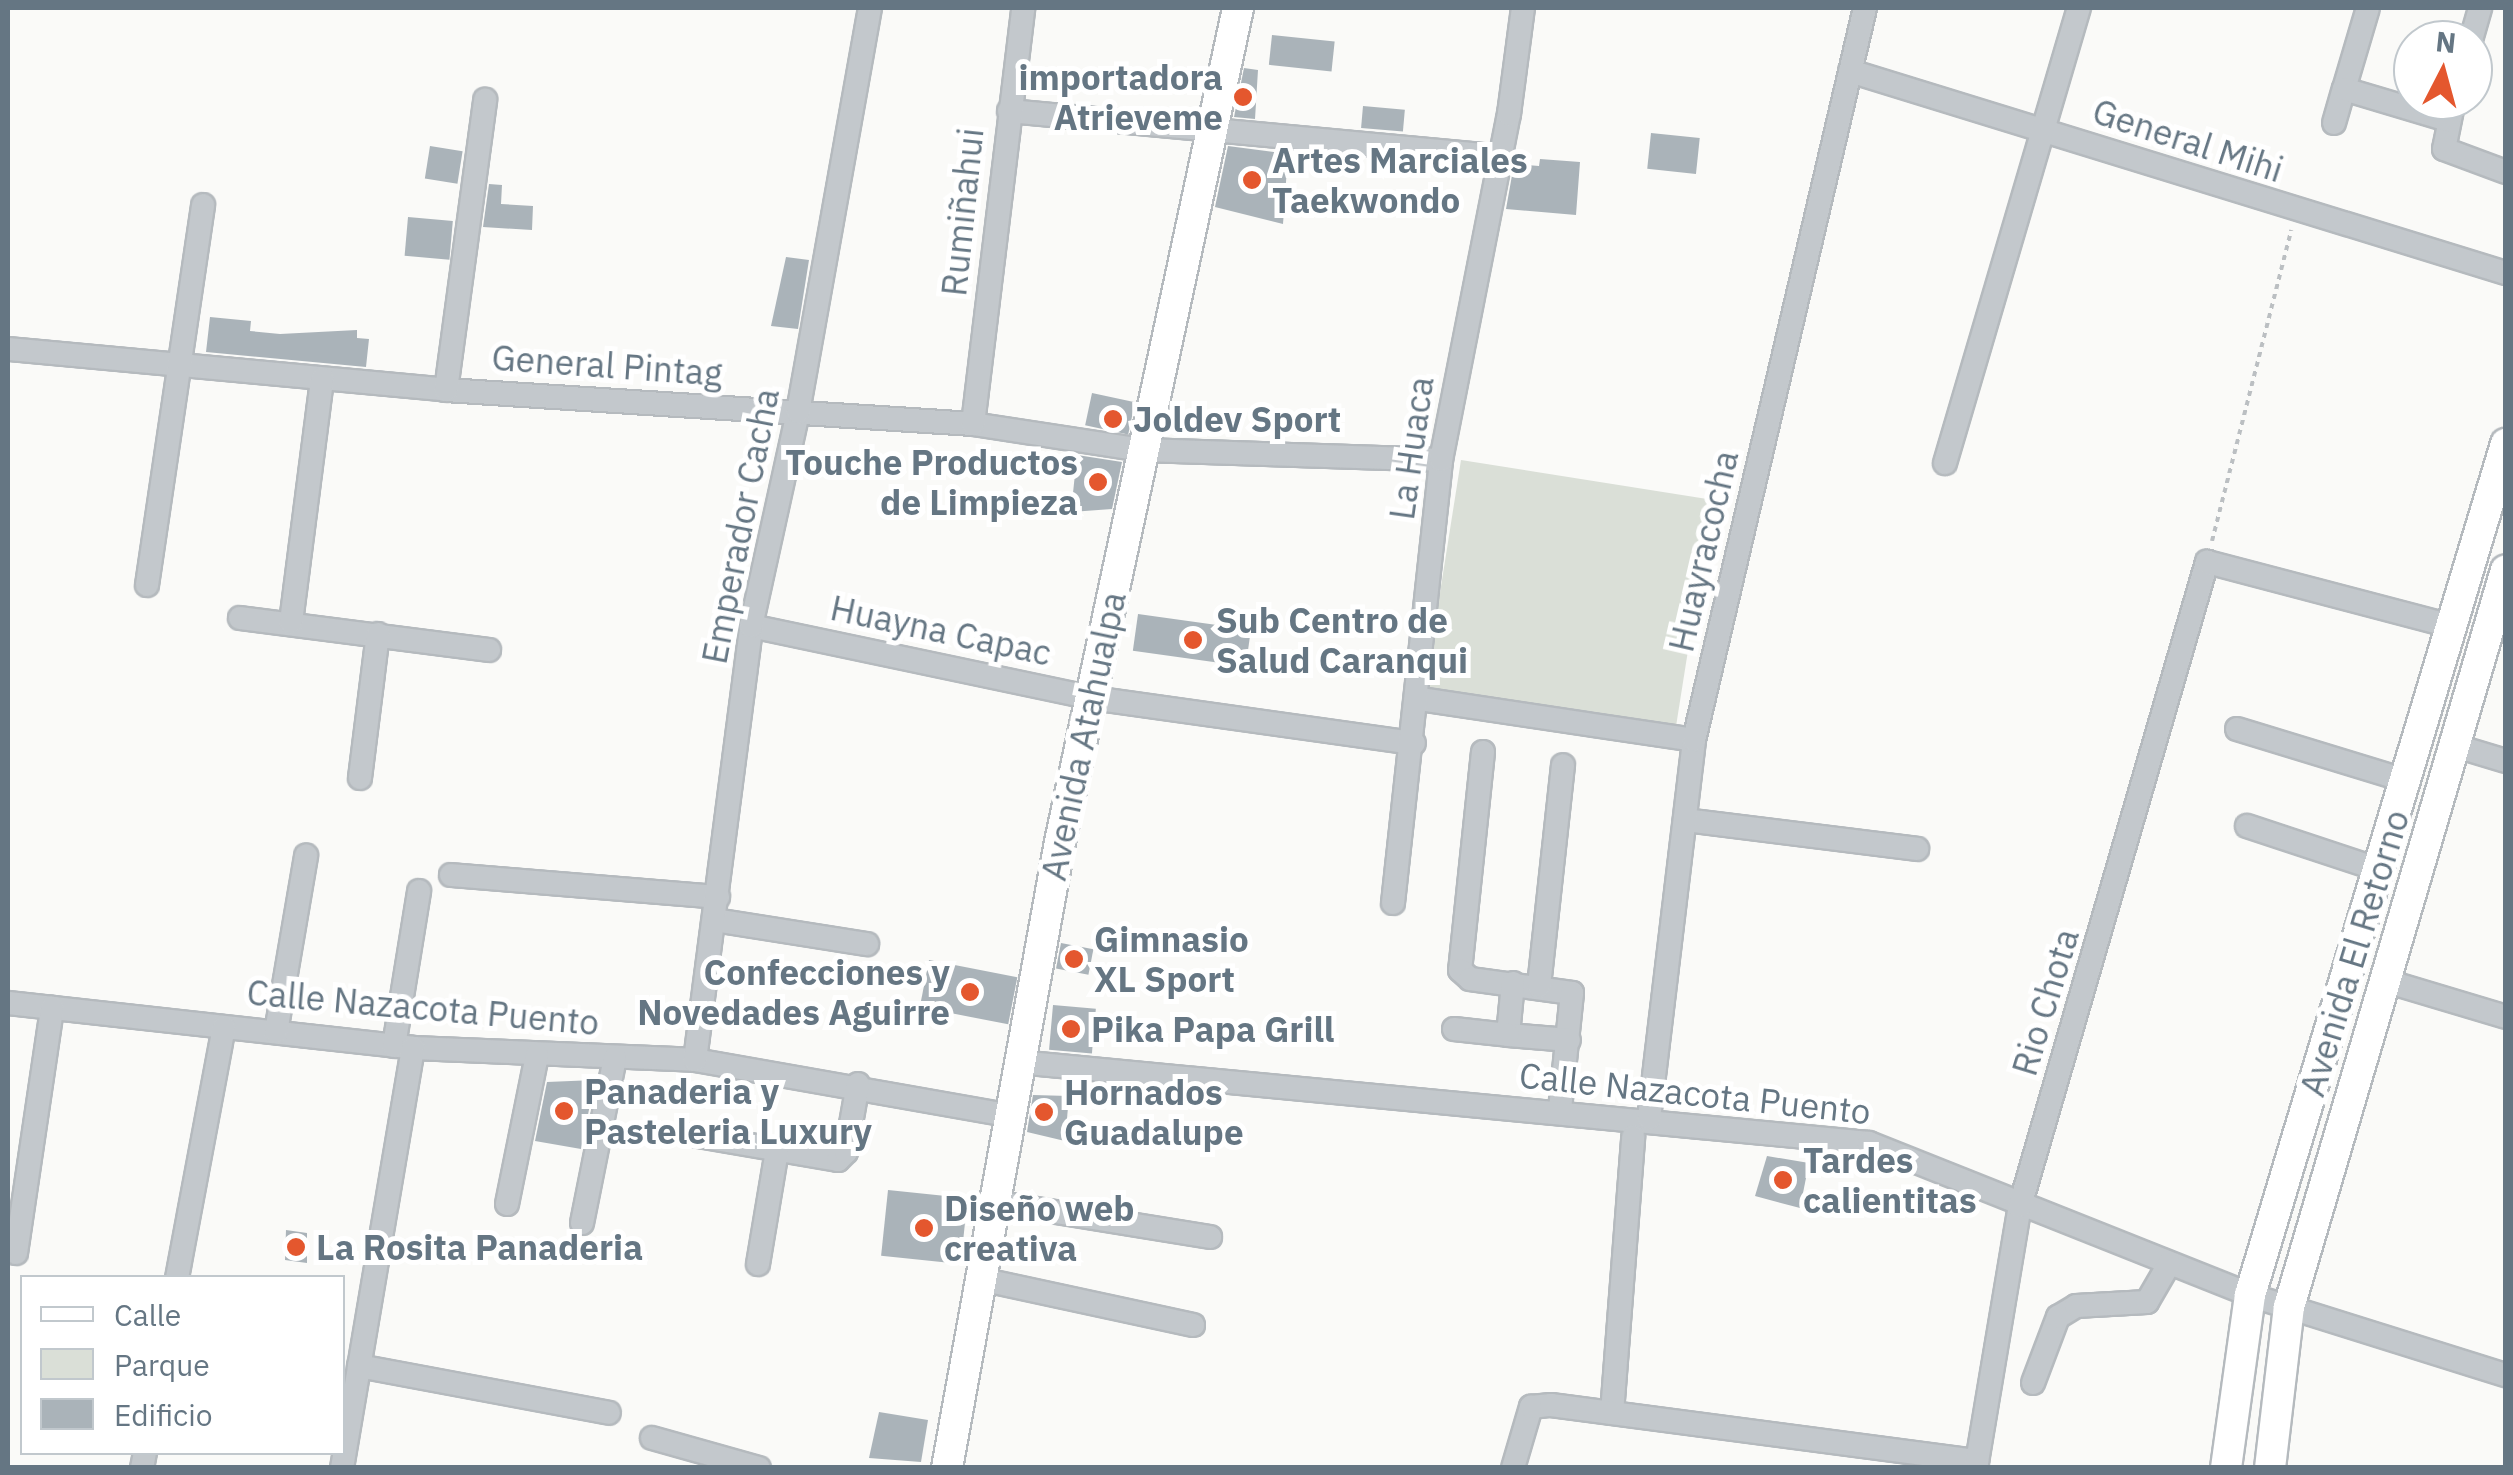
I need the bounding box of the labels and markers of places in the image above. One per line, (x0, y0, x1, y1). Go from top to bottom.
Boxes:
place label: importadora Atrieveme (1018, 56, 1223, 138)
marker: importadora Atrieveme (1232, 86, 1254, 108)
place label: Artes Marciales Taekwondo (1272, 139, 1528, 221)
marker: Artes Marciales Taekwondo (1241, 169, 1263, 191)
place label: Joldev Sport (1133, 398, 1341, 440)
marker: Joldev Sport (1102, 408, 1124, 430)
place label: Touche Productos de Limpieza (785, 441, 1078, 523)
marker: Touche Productos de Limpieza (1087, 471, 1109, 493)
place label: Sub Centro de Salud Caranqui (1216, 599, 1468, 681)
marker: Sub Centro de Salud Caranqui (1180, 627, 1206, 653)
place label: Gimnasio XL Sport (1094, 918, 1249, 1000)
marker: Gimnasio XL Sport (1063, 948, 1085, 970)
place label: Confecciones y Novedades Aguirre (637, 951, 950, 1033)
marker: Confecciones y Novedades Aguirre (959, 981, 981, 1003)
place label: Pika Papa Grill (1091, 1008, 1334, 1050)
marker: Pika Papa Grill (1060, 1018, 1082, 1040)
place label: Panaderia y Pasteleria Luxury (584, 1070, 872, 1152)
place label: Hornados Guadalupe (1064, 1071, 1244, 1153)
marker: Panaderia y Pasteleria Luxury (553, 1100, 575, 1122)
marker: Hornados Guadalupe (1033, 1101, 1055, 1123)
place label: Tardes calientitas (1803, 1139, 1977, 1221)
marker: Tardes calientitas (1772, 1169, 1794, 1191)
place label: Diseño web creativa (944, 1187, 1135, 1269)
marker: Diseño web creativa (913, 1217, 935, 1239)
place label: La Rosita Panaderia (316, 1226, 643, 1268)
marker: La Rosita Panaderia (285, 1236, 307, 1258)

